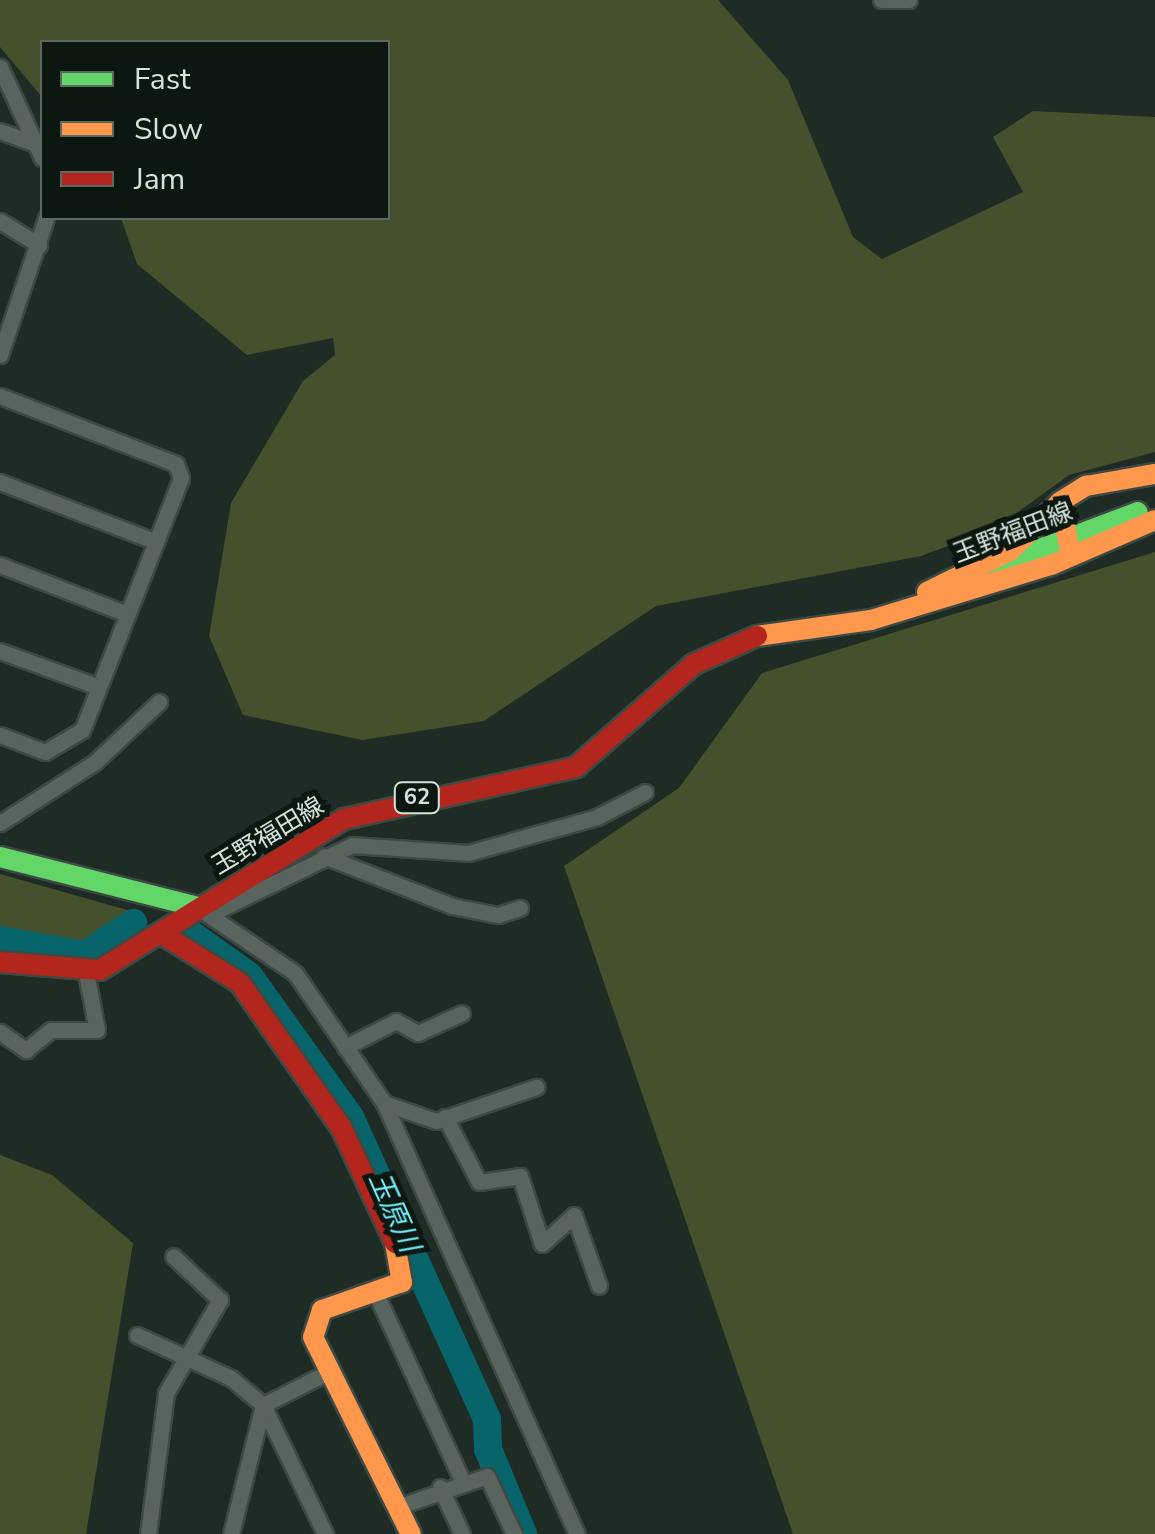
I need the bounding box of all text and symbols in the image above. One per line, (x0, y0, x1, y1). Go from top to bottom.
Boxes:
legend (40, 40, 390, 220)
text: Fast (134, 59, 191, 100)
text: Slow (134, 109, 203, 150)
text: Jam (134, 159, 185, 200)
street label: 玉野福田線 (949, 497, 1077, 569)
road number: 62 (392, 781, 442, 815)
street label: 玉野福田線 (207, 791, 329, 881)
water label: 玉原川 (362, 1167, 426, 1257)

